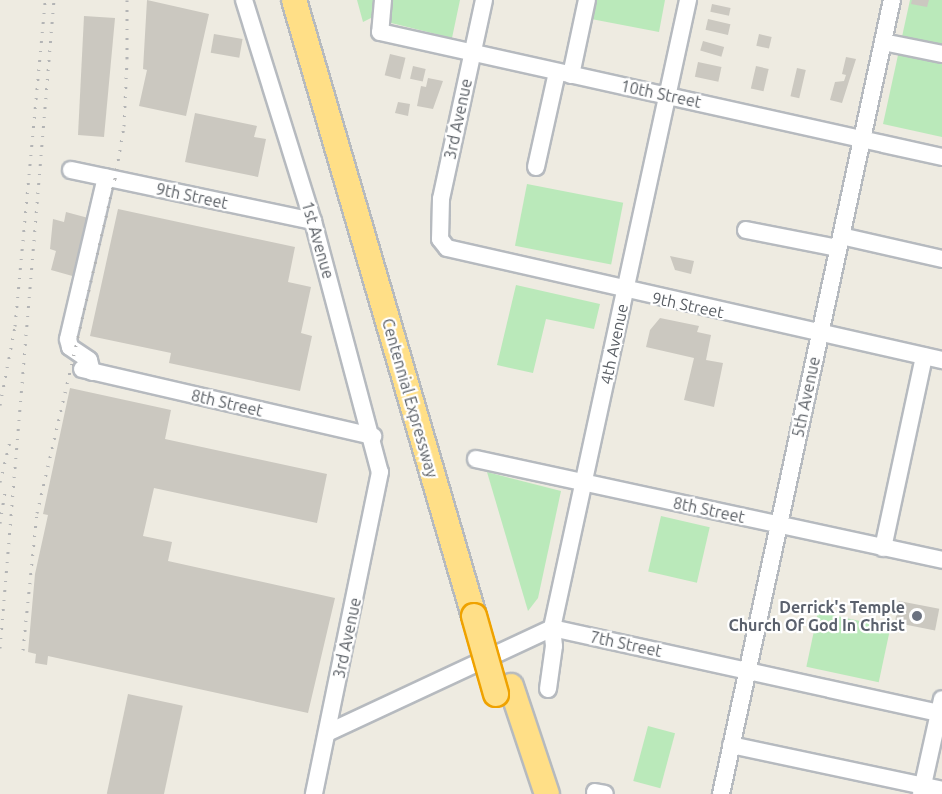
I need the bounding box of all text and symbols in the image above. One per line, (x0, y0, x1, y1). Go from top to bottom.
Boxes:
street label: 10th Street (619, 76, 703, 112)
street label: 3rd Avenue (440, 77, 476, 161)
street label: 9th Street (154, 179, 230, 213)
street label: 1st Avenue (298, 199, 338, 281)
street label: 9th Street (650, 288, 726, 322)
street label: 4th Avenue (596, 302, 632, 386)
street label: Centennial Expressway (378, 316, 442, 480)
street label: 5th Avenue (788, 355, 824, 439)
street label: 8th Street (189, 385, 265, 421)
street label: 8th Street (671, 493, 747, 527)
street label: 3rd Avenue (329, 596, 365, 680)
place label: Derrick's Temple Church Of God In Christ (729, 597, 905, 635)
marker: Derrick's Temple Church Of God In Christ (910, 609, 924, 623)
street label: 7th Street (588, 627, 664, 661)

